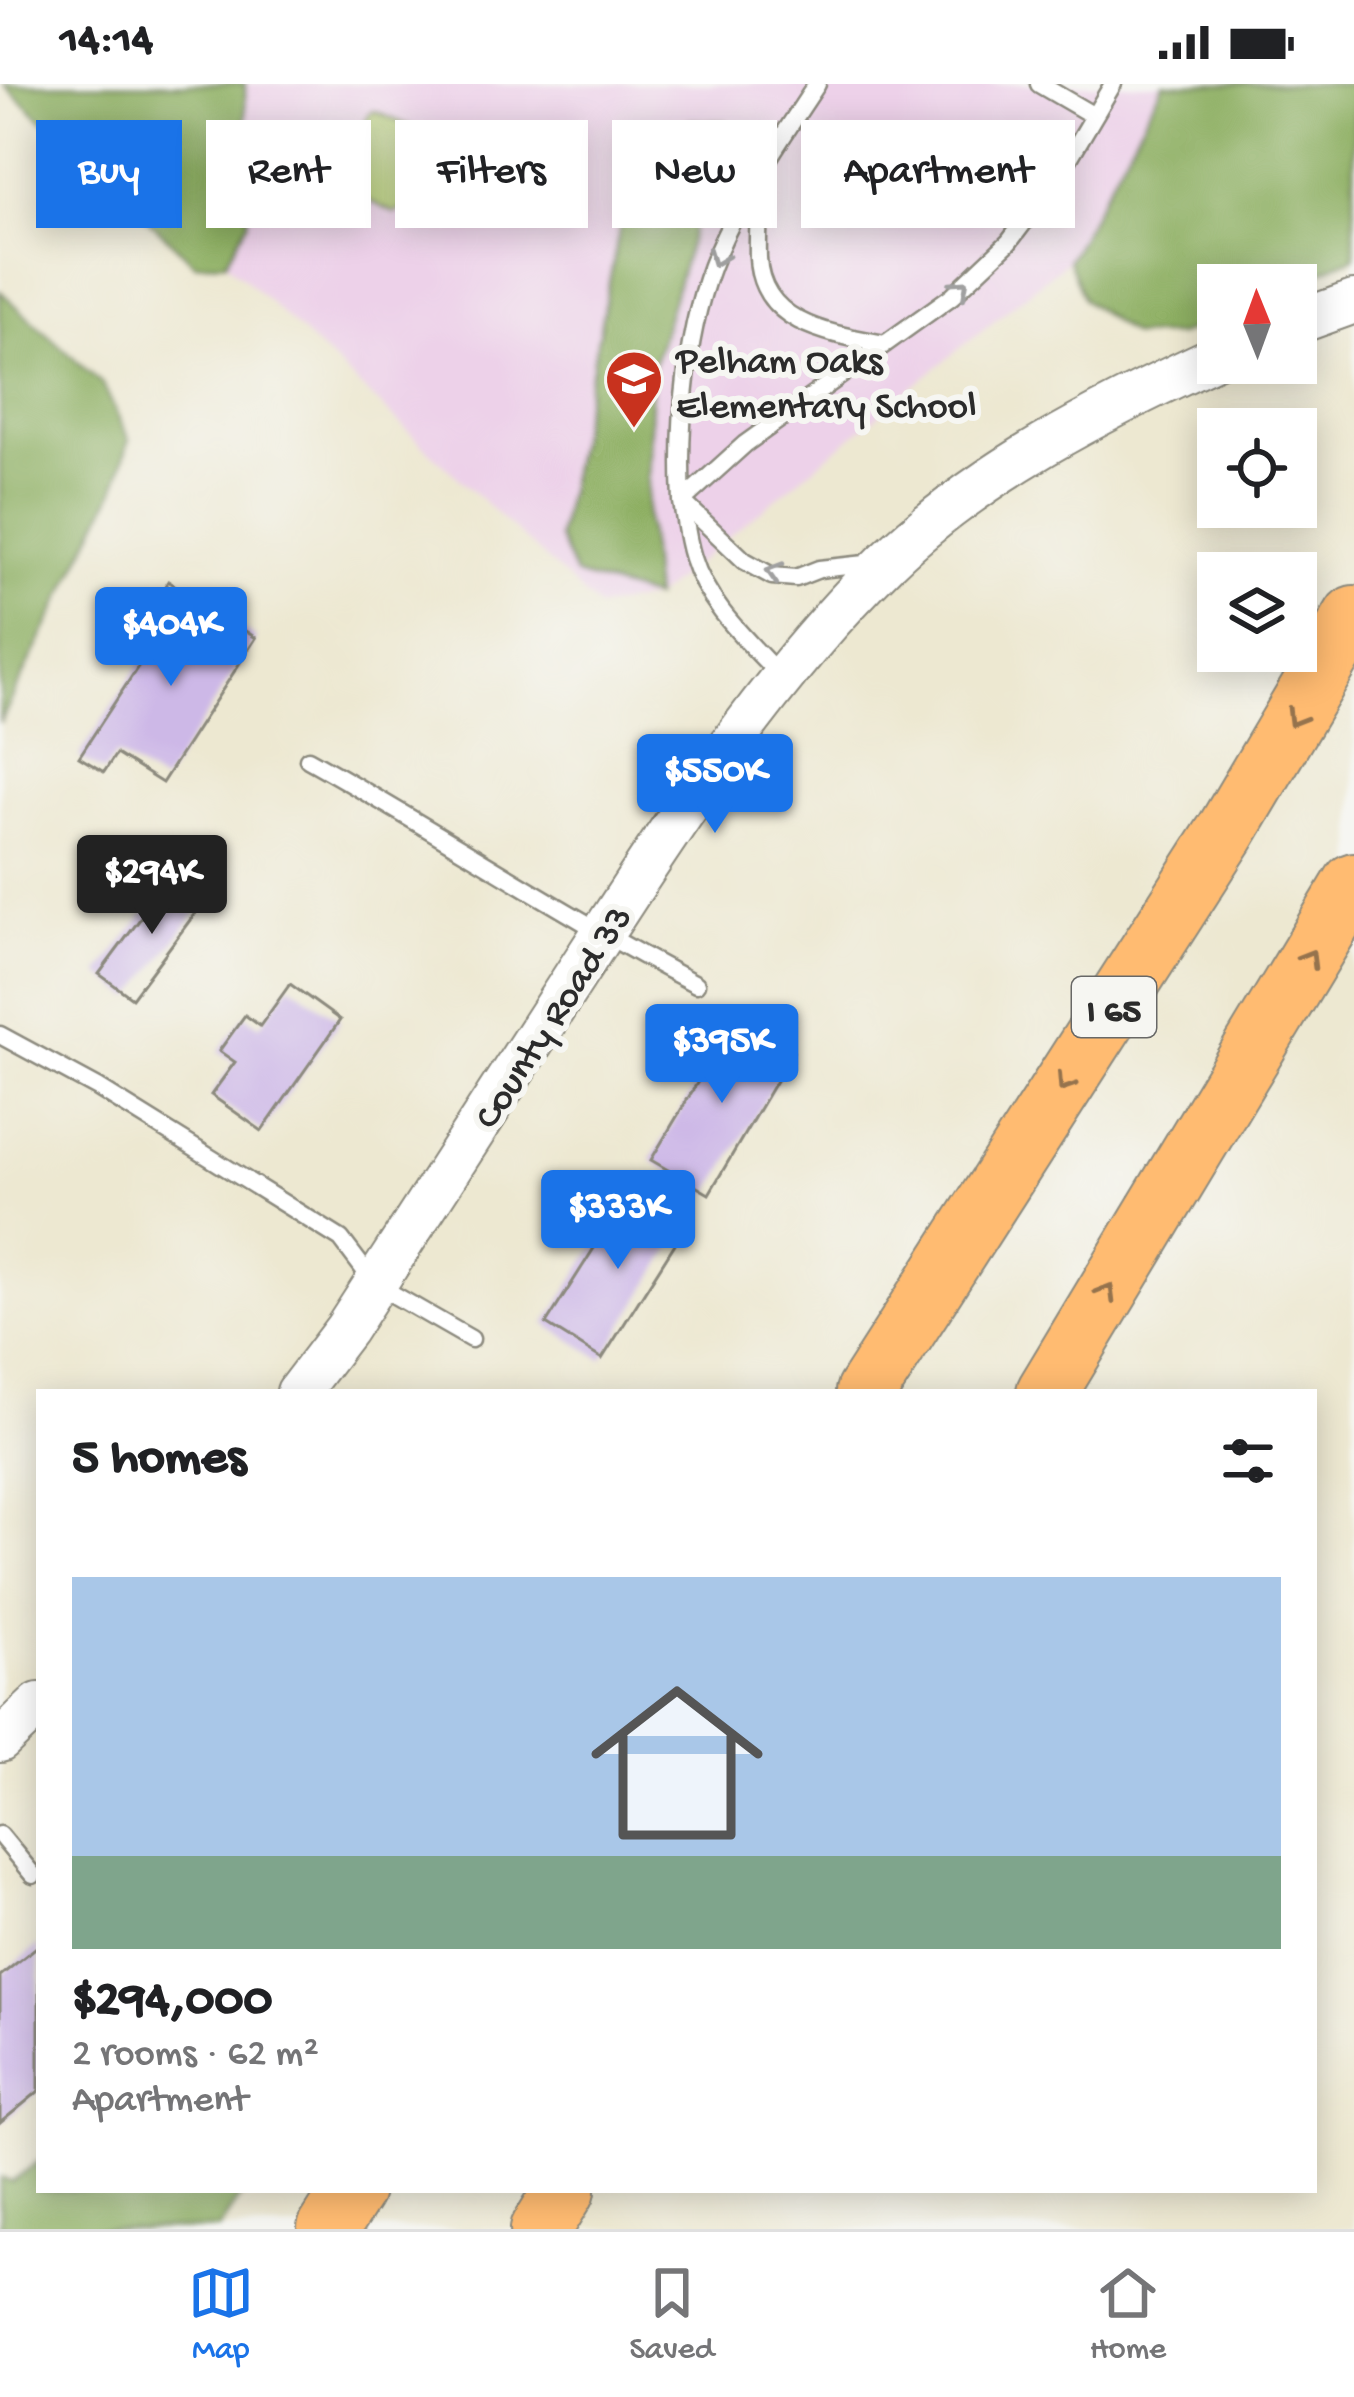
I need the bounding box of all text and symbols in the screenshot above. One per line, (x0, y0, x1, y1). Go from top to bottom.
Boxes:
text: 14:14 (60, 16, 153, 69)
chip: Buy (36, 120, 182, 228)
chip: Rent (206, 120, 371, 228)
chip: Filters (395, 120, 588, 228)
chip: New (612, 120, 777, 228)
chip: Apartment (801, 120, 1075, 228)
one-way arrow (707, 246, 731, 267)
north arrow (1197, 264, 1317, 384)
map controls (1197, 264, 1317, 672)
one-way arrow (947, 280, 969, 301)
place label: Pelham Oaks Elementary School (674, 341, 977, 432)
school or university icon: Pelham Oaks Elementary School (603, 348, 665, 430)
button: locate (1197, 408, 1317, 528)
button: layers (1197, 552, 1317, 672)
one-way arrow (764, 561, 785, 586)
pin: $404K (87, 587, 255, 689)
text: $404K (122, 603, 220, 649)
one-way arrow (1287, 705, 1309, 726)
pin: $550K (631, 734, 799, 836)
text: $550K (664, 750, 766, 796)
pin: $294K (68, 835, 236, 937)
text: $294K (104, 851, 200, 897)
street label: County Road 33 (466, 898, 645, 1139)
one-way arrow (1294, 949, 1317, 971)
road number: I 65 (1072, 977, 1156, 1037)
pin: $395K (638, 1004, 806, 1106)
text: $395K (672, 1020, 772, 1066)
one-way arrow (1056, 1070, 1079, 1092)
pin: $333K (534, 1170, 702, 1272)
text: $333K (568, 1186, 668, 1232)
one-way arrow (1093, 1283, 1115, 1305)
icon: filters (1215, 1428, 1281, 1494)
text: 5 homes (72, 1431, 246, 1491)
icon: home (569, 1655, 785, 1871)
text: $294,000 (72, 1973, 273, 2033)
text: 2 rooms · 62 m² (72, 2033, 319, 2079)
text: Apartment (72, 2079, 248, 2125)
tab: Map (188, 2260, 254, 2370)
tab: Saved (630, 2260, 714, 2370)
tab: Home (1090, 2260, 1166, 2370)

